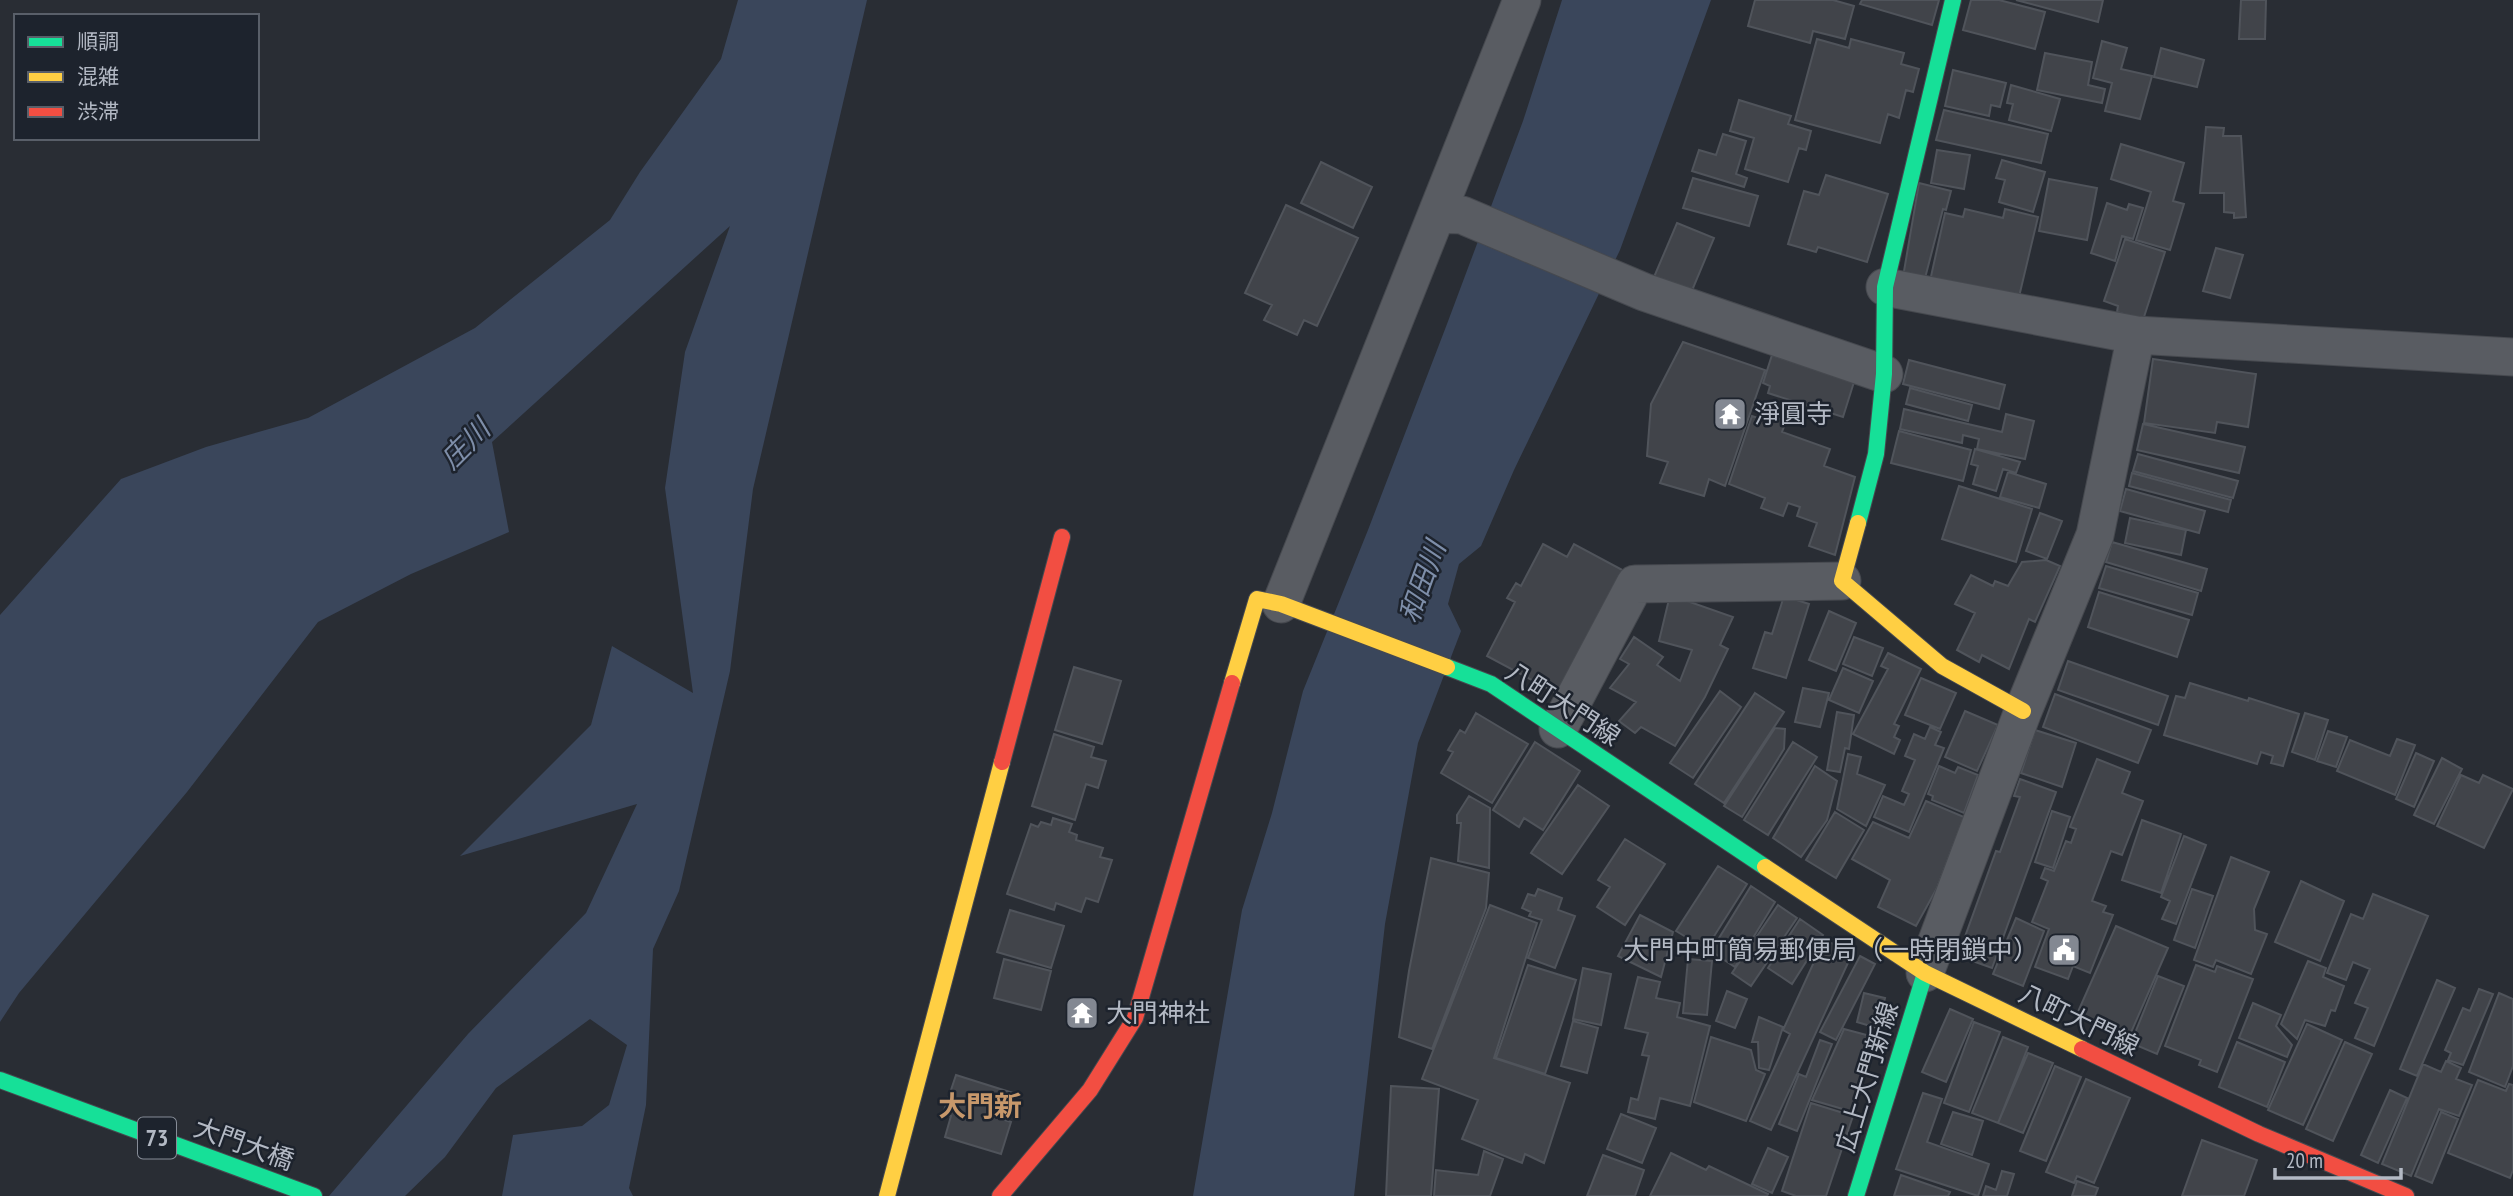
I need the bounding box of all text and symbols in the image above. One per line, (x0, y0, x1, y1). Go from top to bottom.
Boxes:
legend (14, 14, 259, 140)
text: 順調 (77, 28, 119, 55)
text: 混雑 (77, 63, 119, 90)
text: 渋滞 (77, 98, 119, 125)
temple icon: 淨圓寺 (1711, 395, 1749, 433)
place label: 淨圓寺 (1754, 397, 1832, 430)
water label: 庄川 (432, 409, 500, 477)
water label: 和田川 (1390, 533, 1454, 628)
street label: 八町大門線 (1500, 654, 1627, 753)
public building icon: 大門中町簡易郵便局（一時閉鎖中） (2045, 931, 2083, 969)
place label: 大門中町簡易郵便局（一時閉鎖中） (1623, 933, 2039, 966)
street label: 八町大門線 (2014, 976, 2145, 1063)
temple icon: 大門神社 (1063, 994, 1101, 1032)
place label: 大門神社 (1106, 996, 1210, 1029)
street label: 広上大門新線 (1828, 997, 1905, 1156)
district label: 大門新 (938, 1087, 1022, 1124)
street label: 大門大橋 (190, 1110, 299, 1177)
road number: 73 (138, 1118, 176, 1158)
scale bar (2275, 1136, 2401, 1180)
text: 20 m (2286, 1147, 2323, 1174)

